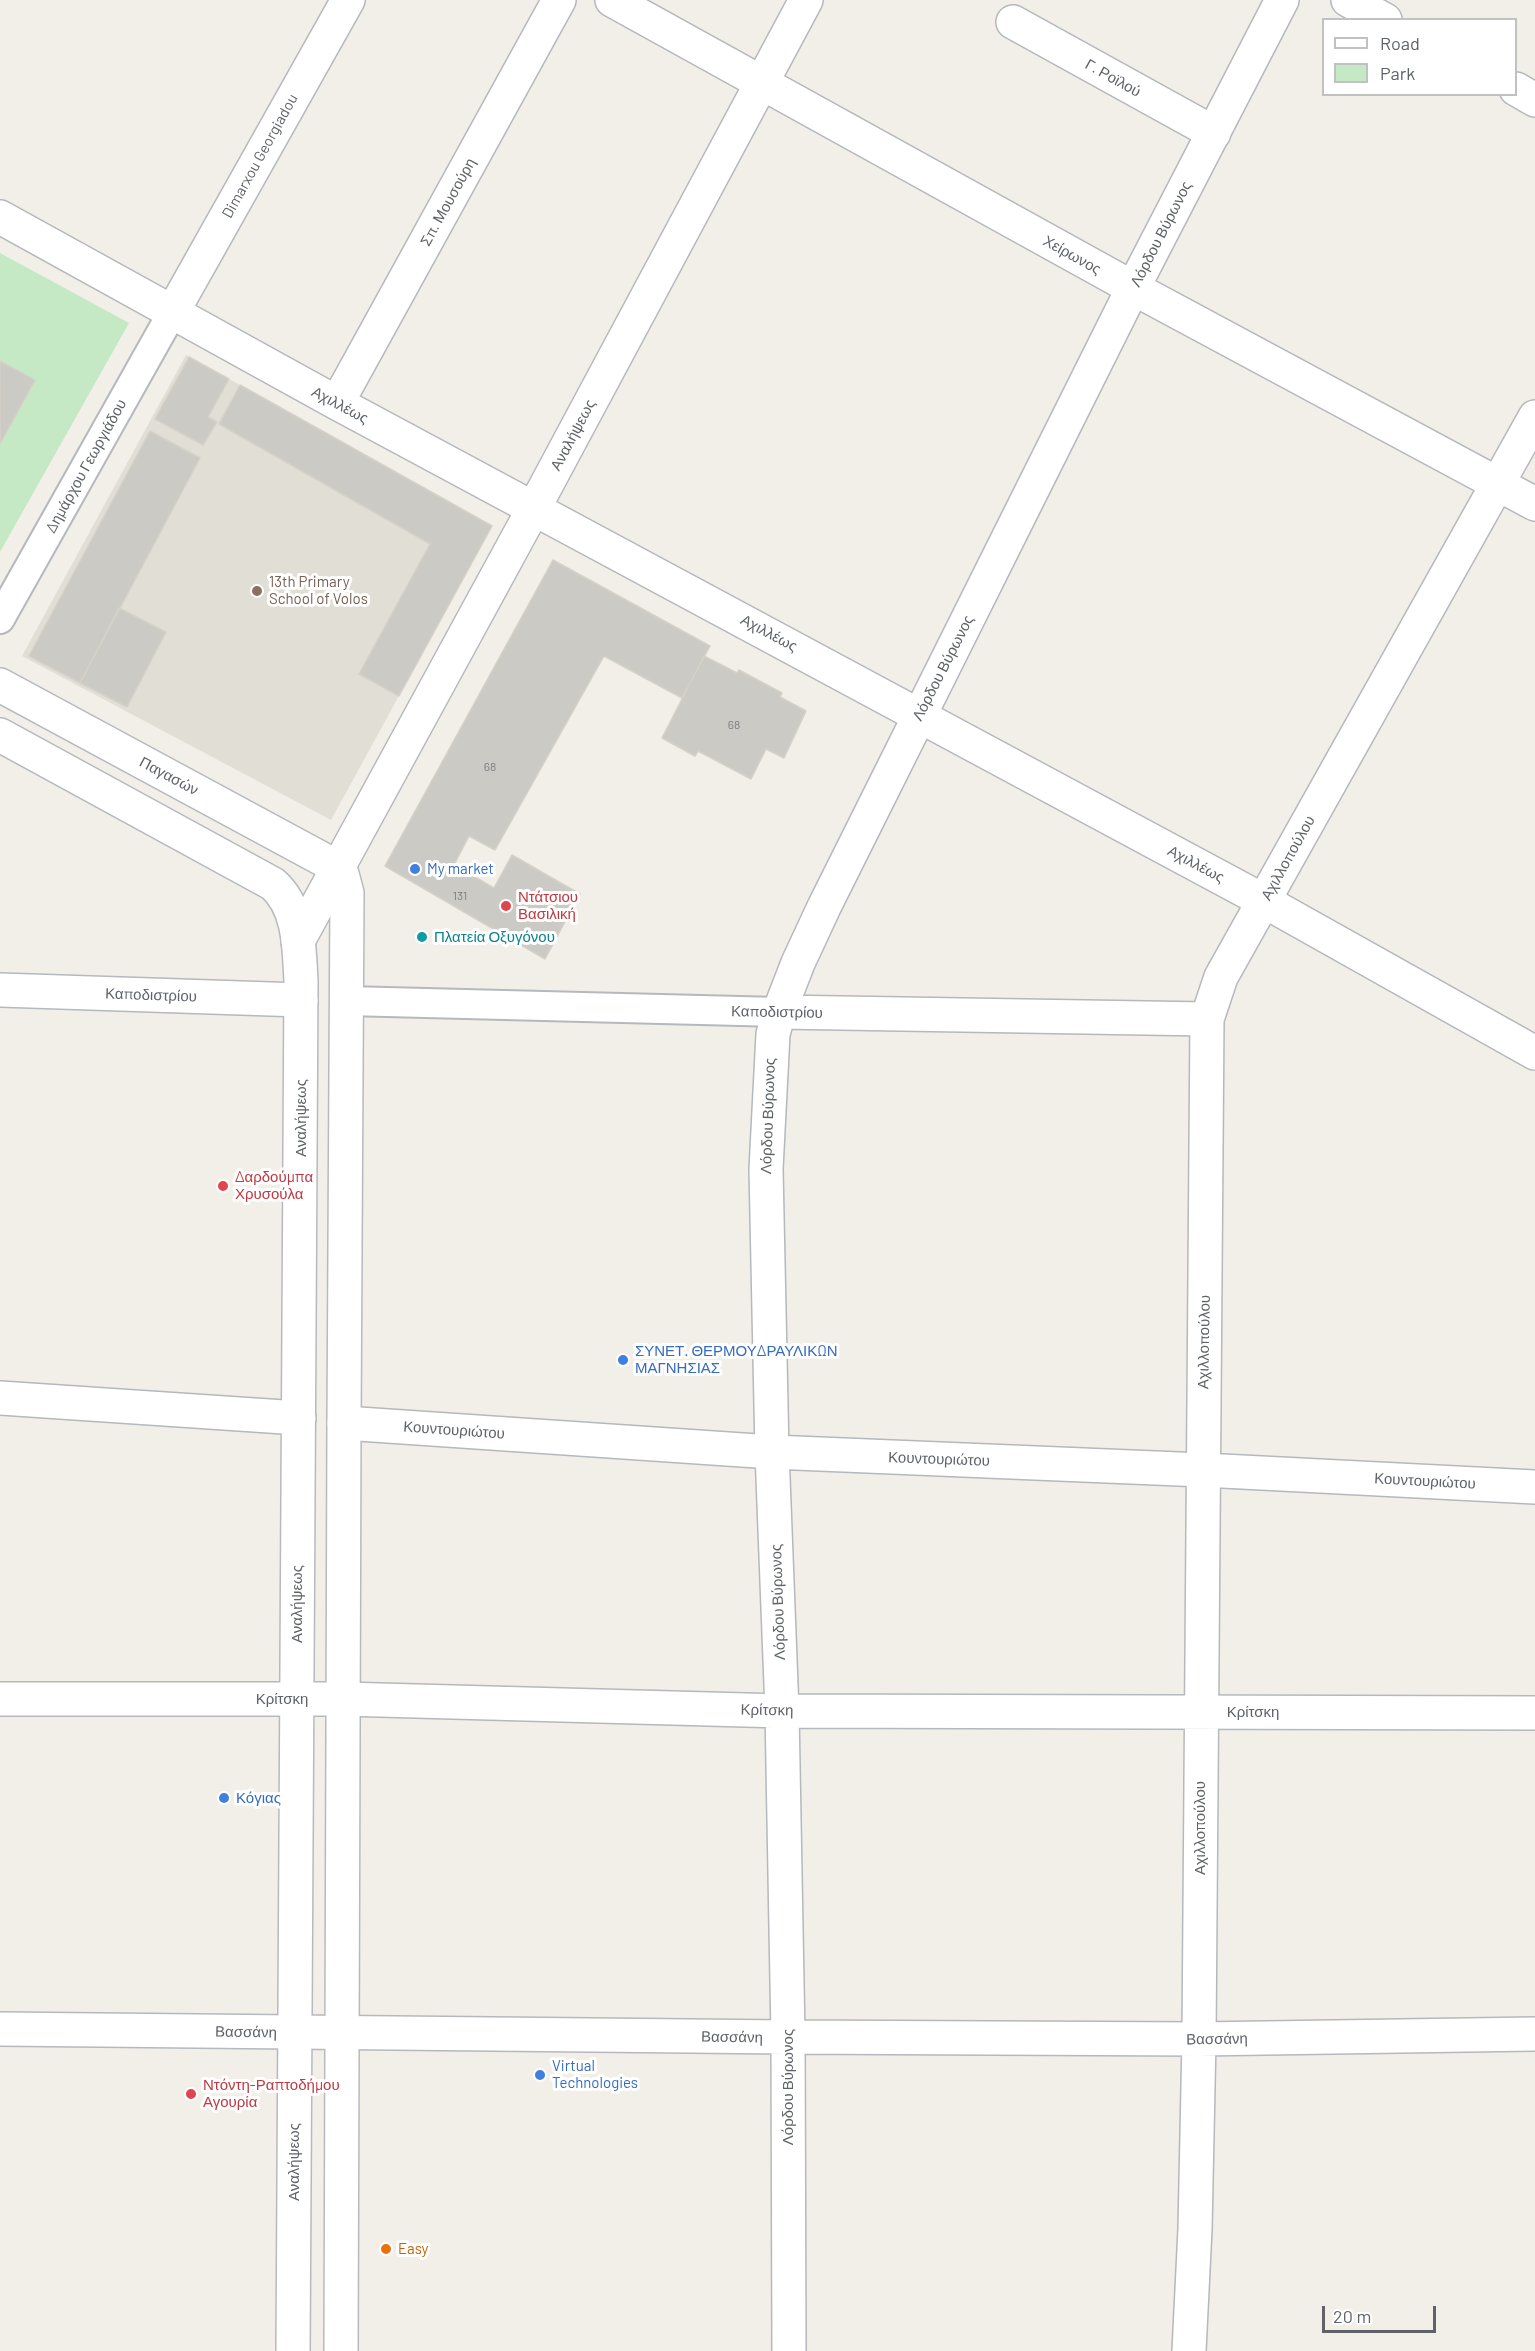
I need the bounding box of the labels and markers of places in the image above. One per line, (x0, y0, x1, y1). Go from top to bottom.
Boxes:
place label: 13th Primary School of Volos (269, 573, 368, 608)
marker: 13th Primary School of Volos (250, 584, 264, 598)
place label: My market (427, 860, 494, 878)
marker: My market (408, 862, 422, 876)
place label: Ντάτσιου Βασιλική (518, 888, 578, 923)
marker: Ντάτσιου Βασιλική (499, 899, 513, 913)
place label: Πλατεία Οξυγόνου (434, 928, 555, 946)
marker: Πλατεία Οξυγόνου (415, 930, 429, 944)
place label: Δαρδούμπα Χρυσούλα (235, 1168, 313, 1203)
marker: Δαρδούμπα Χρυσούλα (216, 1179, 230, 1193)
place label: ΣΥΝΕΤ. ΘΕΡΜΟΥΔΡΑΥΛΙΚΩΝ ΜΑΓΝΗΣΙΑΣ (635, 1342, 838, 1377)
marker: ΣΥΝΕΤ. ΘΕΡΜΟΥΔΡΑΥΛΙΚΩΝ ΜΑΓΝΗΣΙΑΣ (616, 1353, 630, 1367)
place label: Κόγιας (236, 1789, 281, 1807)
marker: Κόγιας (217, 1791, 231, 1805)
place label: Virtual Technologies (552, 2057, 638, 2092)
marker: Virtual Technologies (533, 2068, 547, 2082)
place label: Ντόντη-Ραπτοδήμου Αγουρία (203, 2076, 340, 2111)
marker: Ντόντη-Ραπτοδήμου Αγουρία (184, 2087, 198, 2101)
place label: Easy (398, 2240, 428, 2258)
marker: Easy (379, 2242, 393, 2256)

